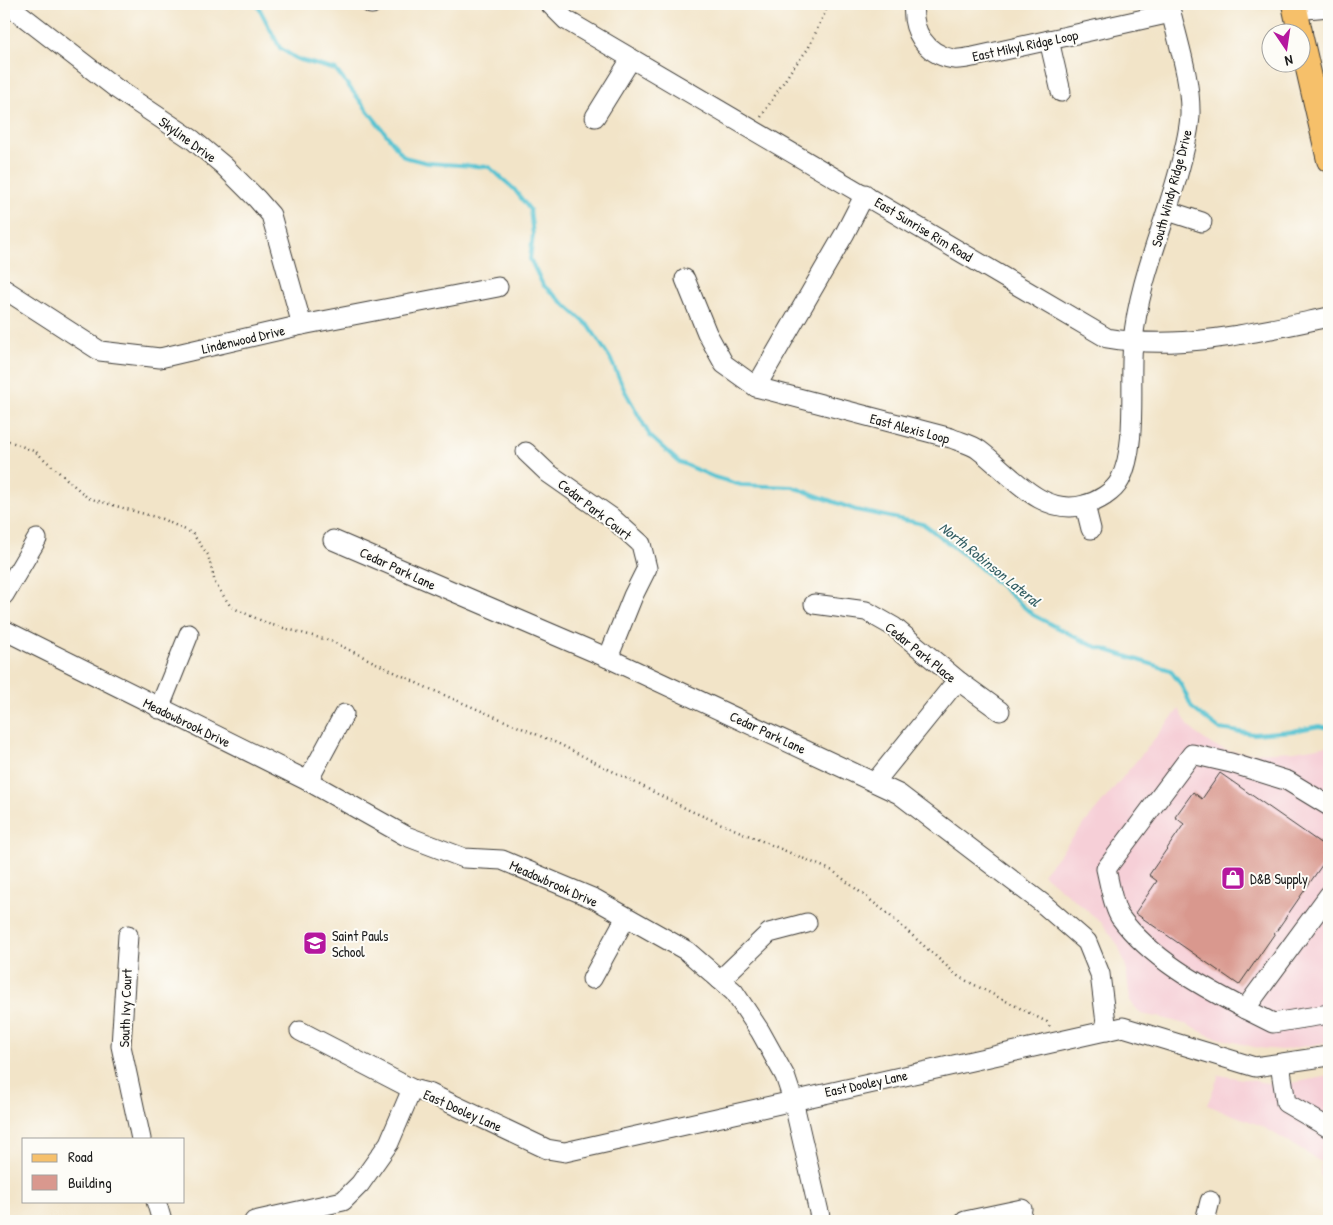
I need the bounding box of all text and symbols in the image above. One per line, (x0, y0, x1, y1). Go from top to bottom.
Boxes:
north arrow (1260, 22, 1310, 72)
street label: East Mikyl Ridge Loop (970, 25, 1080, 66)
text: N (1283, 51, 1295, 71)
street label: Skyline Drive (155, 112, 221, 167)
street label: South Windy Ridge Drive (1146, 127, 1197, 249)
street label: East Sunrise Rim Road (871, 192, 977, 266)
street label: Lindenwood Drive (200, 320, 287, 358)
street label: East Alexis Loop (868, 408, 952, 449)
street label: Cedar Park Court (554, 474, 636, 544)
water label: North Robinson Lateral (935, 517, 1046, 612)
street label: Cedar Park Lane (357, 542, 440, 594)
street label: Cedar Park Place (881, 617, 961, 687)
street label: Meadowbrook Drive (140, 693, 234, 752)
street label: Cedar Park Lane (727, 706, 810, 758)
street label: Meadowbrook Drive (507, 855, 602, 911)
shop icon: D&B Supply (1220, 865, 1246, 891)
place label: D&B Supply (1250, 869, 1308, 889)
place label: Saint Pauls School (332, 926, 388, 961)
school or university icon: Saint Pauls School (302, 930, 328, 956)
street label: South Ivy Court (114, 968, 137, 1048)
street label: East Dooley Lane (823, 1065, 910, 1102)
street label: East Dooley Lane (420, 1084, 506, 1137)
legend (22, 1138, 185, 1202)
text: Road (68, 1146, 93, 1167)
text: Building (68, 1172, 112, 1193)

